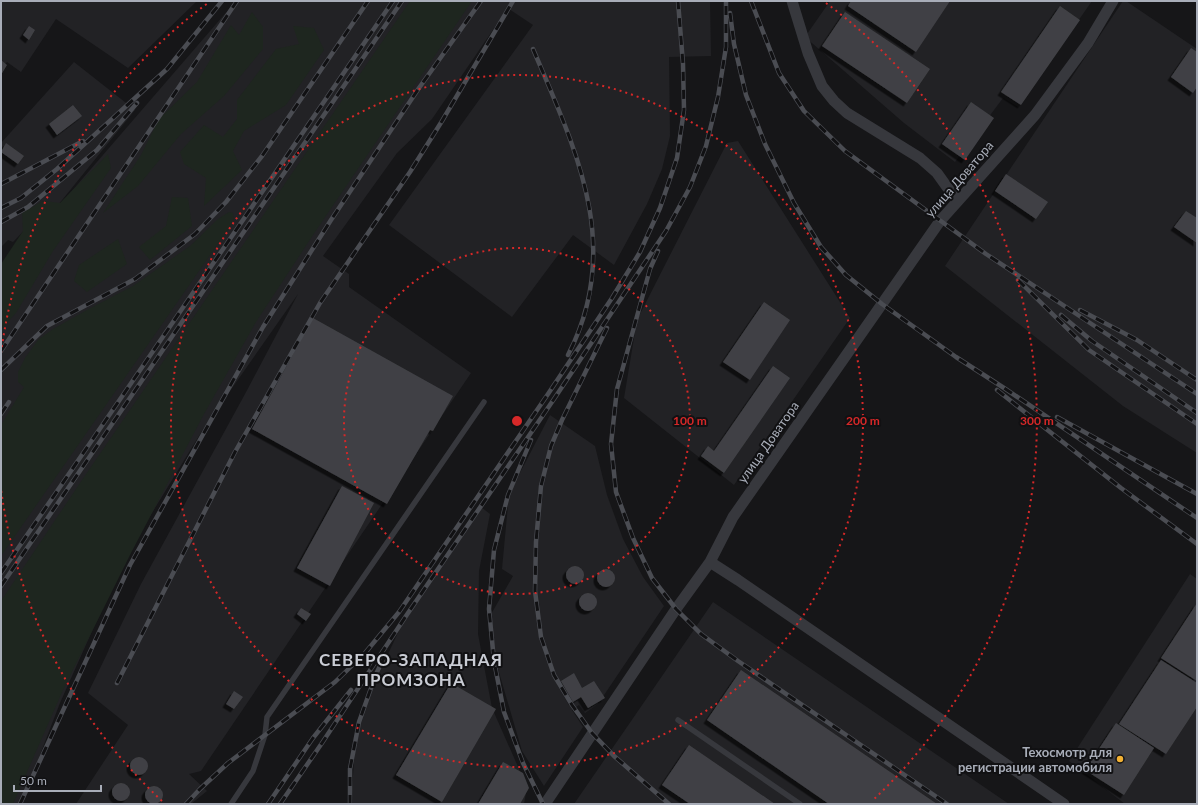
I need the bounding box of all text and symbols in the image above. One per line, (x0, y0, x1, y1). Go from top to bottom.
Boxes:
street label: улица Доватора (921, 137, 997, 221)
street label: улица Доватора (734, 398, 802, 486)
text: 100 m (673, 413, 707, 428)
text: 200 m (846, 413, 880, 428)
text: 300 m (1020, 413, 1054, 428)
centre of rings (510, 414, 524, 428)
district label: СЕВЕРО-ЗАПАДНАЯ ПРОМЗОНА (319, 649, 503, 690)
place label: Техосмотр для регистрации автомобиля (958, 744, 1112, 775)
marker: Техосмотр для регистрации автомобиля (1115, 754, 1125, 764)
scale bar (14, 767, 101, 793)
text: 50 m (20, 773, 47, 788)

